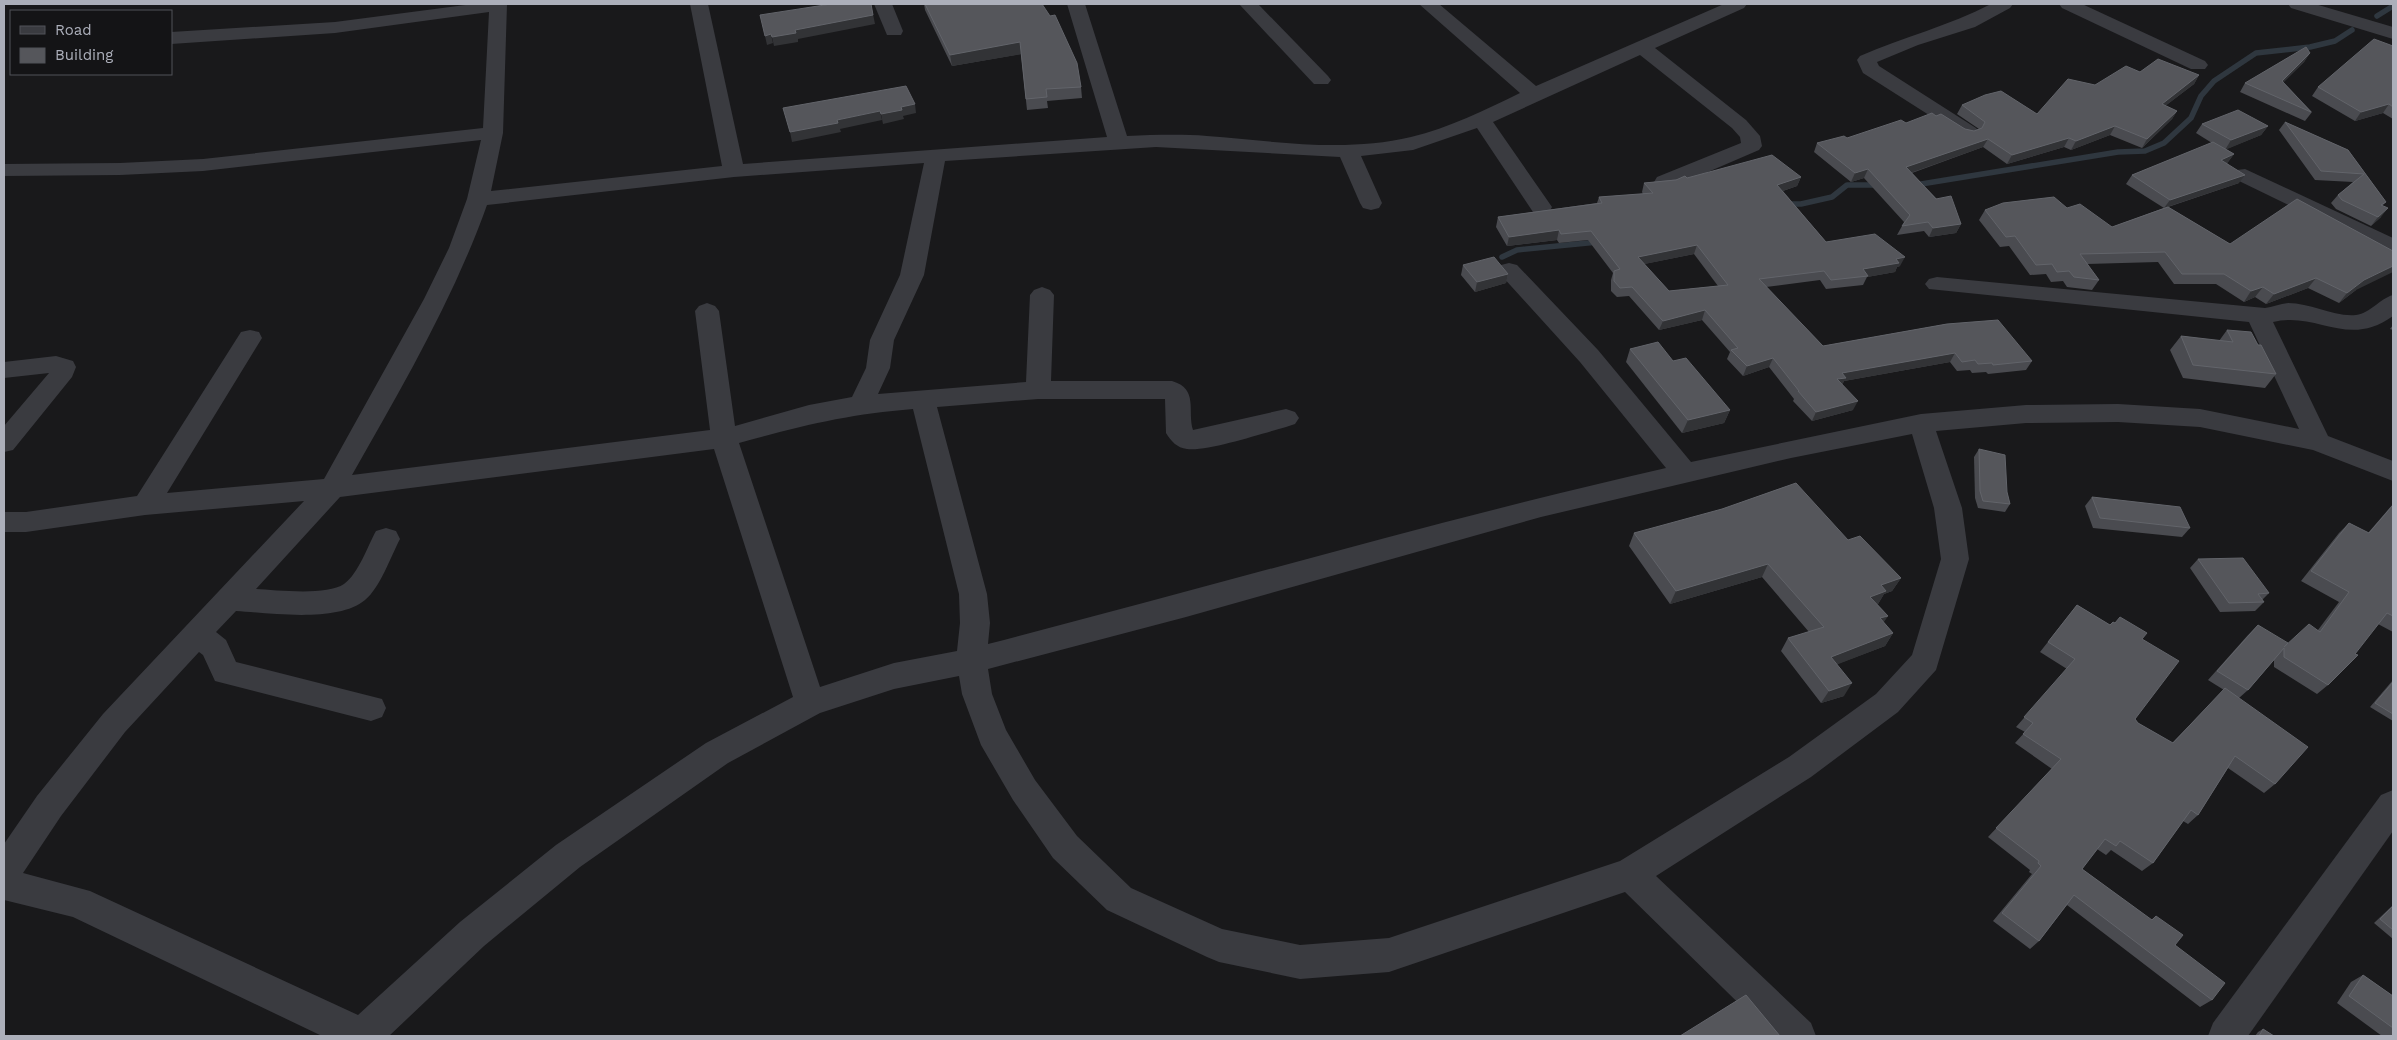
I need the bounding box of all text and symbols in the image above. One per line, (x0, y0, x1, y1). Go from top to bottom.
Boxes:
legend (10, 10, 172, 75)
text: Road (55, 21, 92, 39)
text: Building (55, 46, 113, 64)

